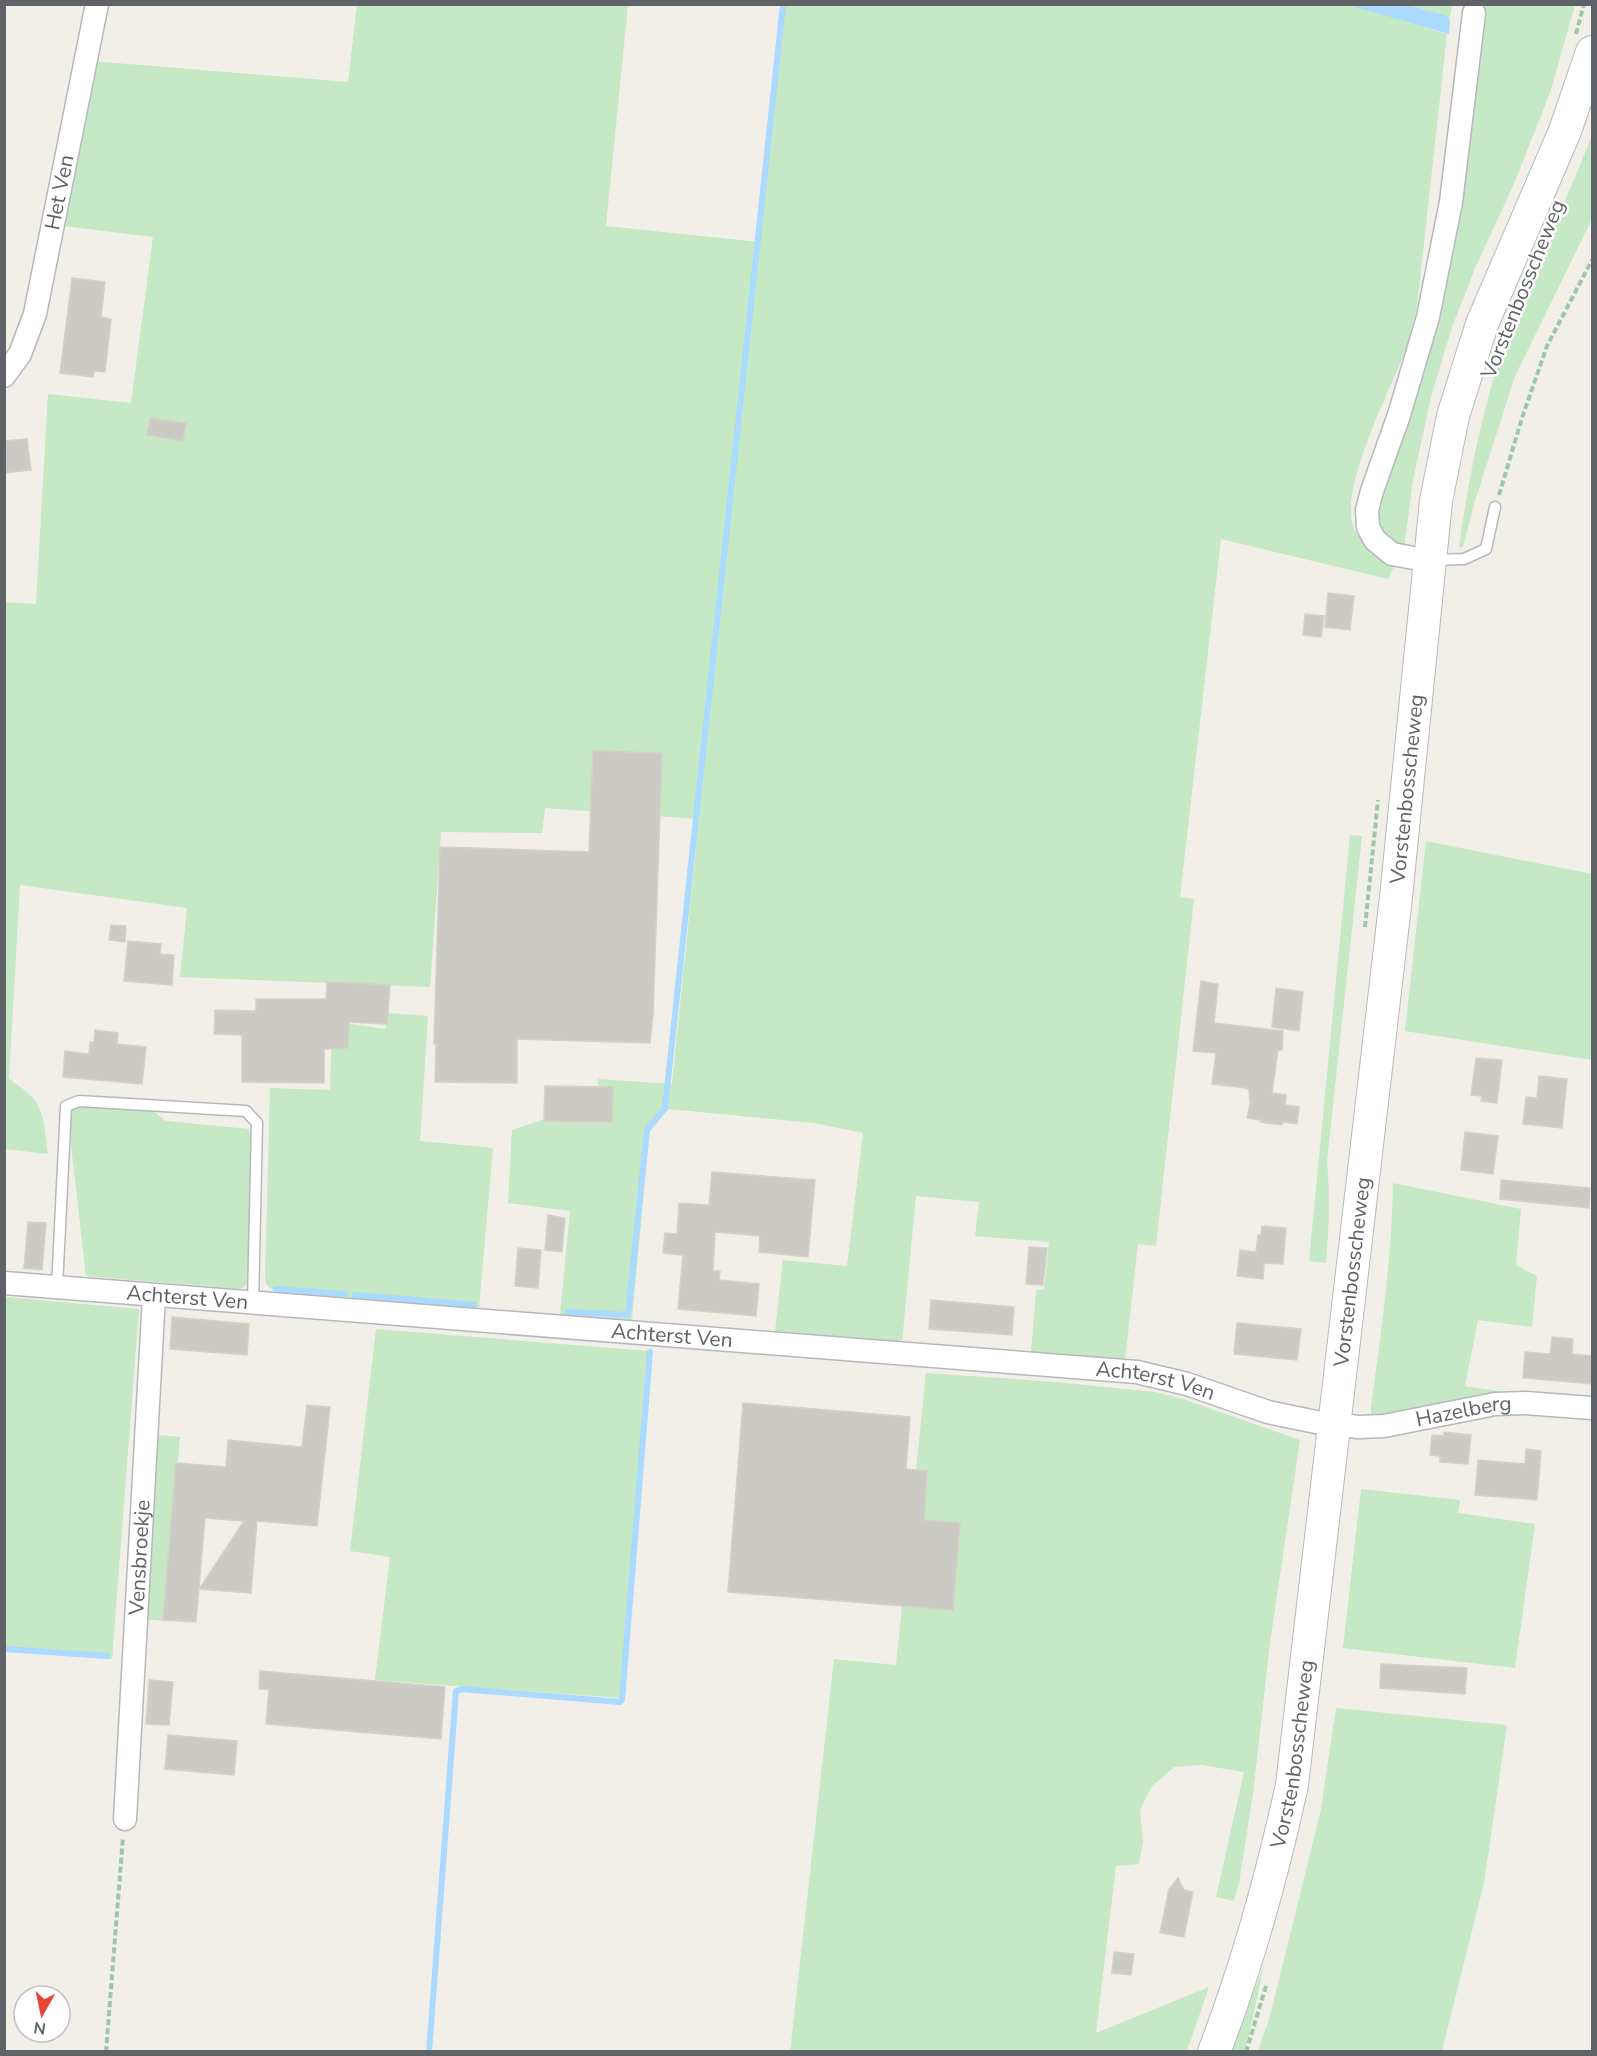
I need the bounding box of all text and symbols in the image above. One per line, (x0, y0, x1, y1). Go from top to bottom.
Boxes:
street label: Het Ven (38, 152, 81, 232)
street label: Vorstenbosscheweg (1474, 195, 1572, 383)
street label: Vorstenbosscheweg (1383, 693, 1430, 886)
street label: Vorstenbosscheweg (1327, 1176, 1377, 1369)
street label: Achterst Ven (126, 1279, 249, 1316)
street label: Achterst Ven (610, 1317, 734, 1354)
street label: Achterst Ven (1095, 1355, 1219, 1407)
street label: Hazelberg (1413, 1389, 1512, 1433)
street label: Vensbroekje (122, 1499, 157, 1617)
street label: Vorstenbosscheweg (1263, 1658, 1321, 1852)
north arrow (12, 1984, 72, 2044)
text: N (32, 2016, 47, 2040)

